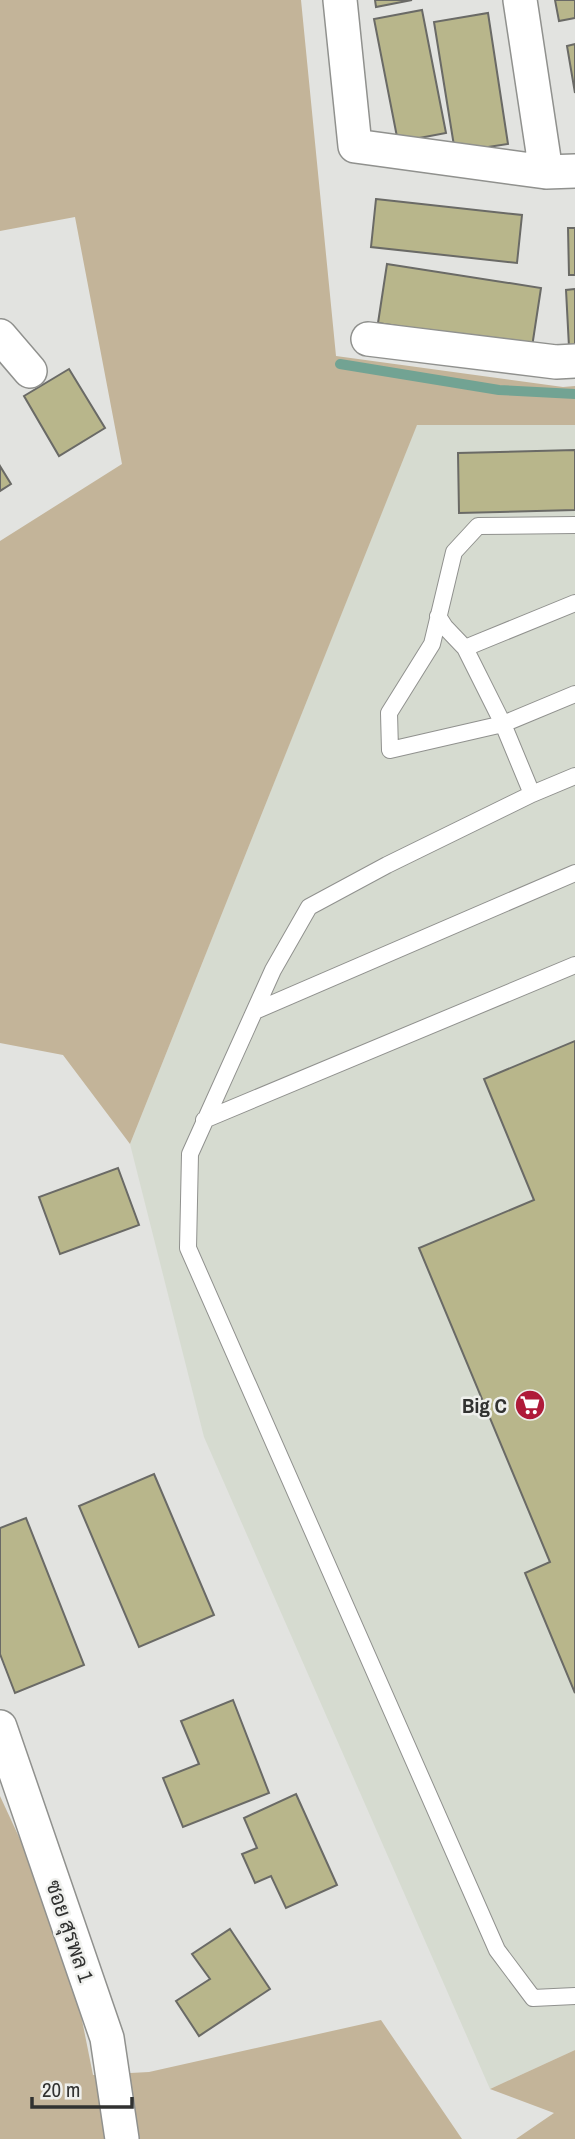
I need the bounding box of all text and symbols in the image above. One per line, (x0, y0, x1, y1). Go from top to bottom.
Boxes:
supermarket icon: Big C (513, 1388, 547, 1422)
place label: Big C (462, 1391, 507, 1420)
street label: ซอย สุรพล 1 (39, 1876, 101, 1986)
scale bar (32, 2066, 131, 2110)
text: 20 m (42, 2075, 80, 2104)

